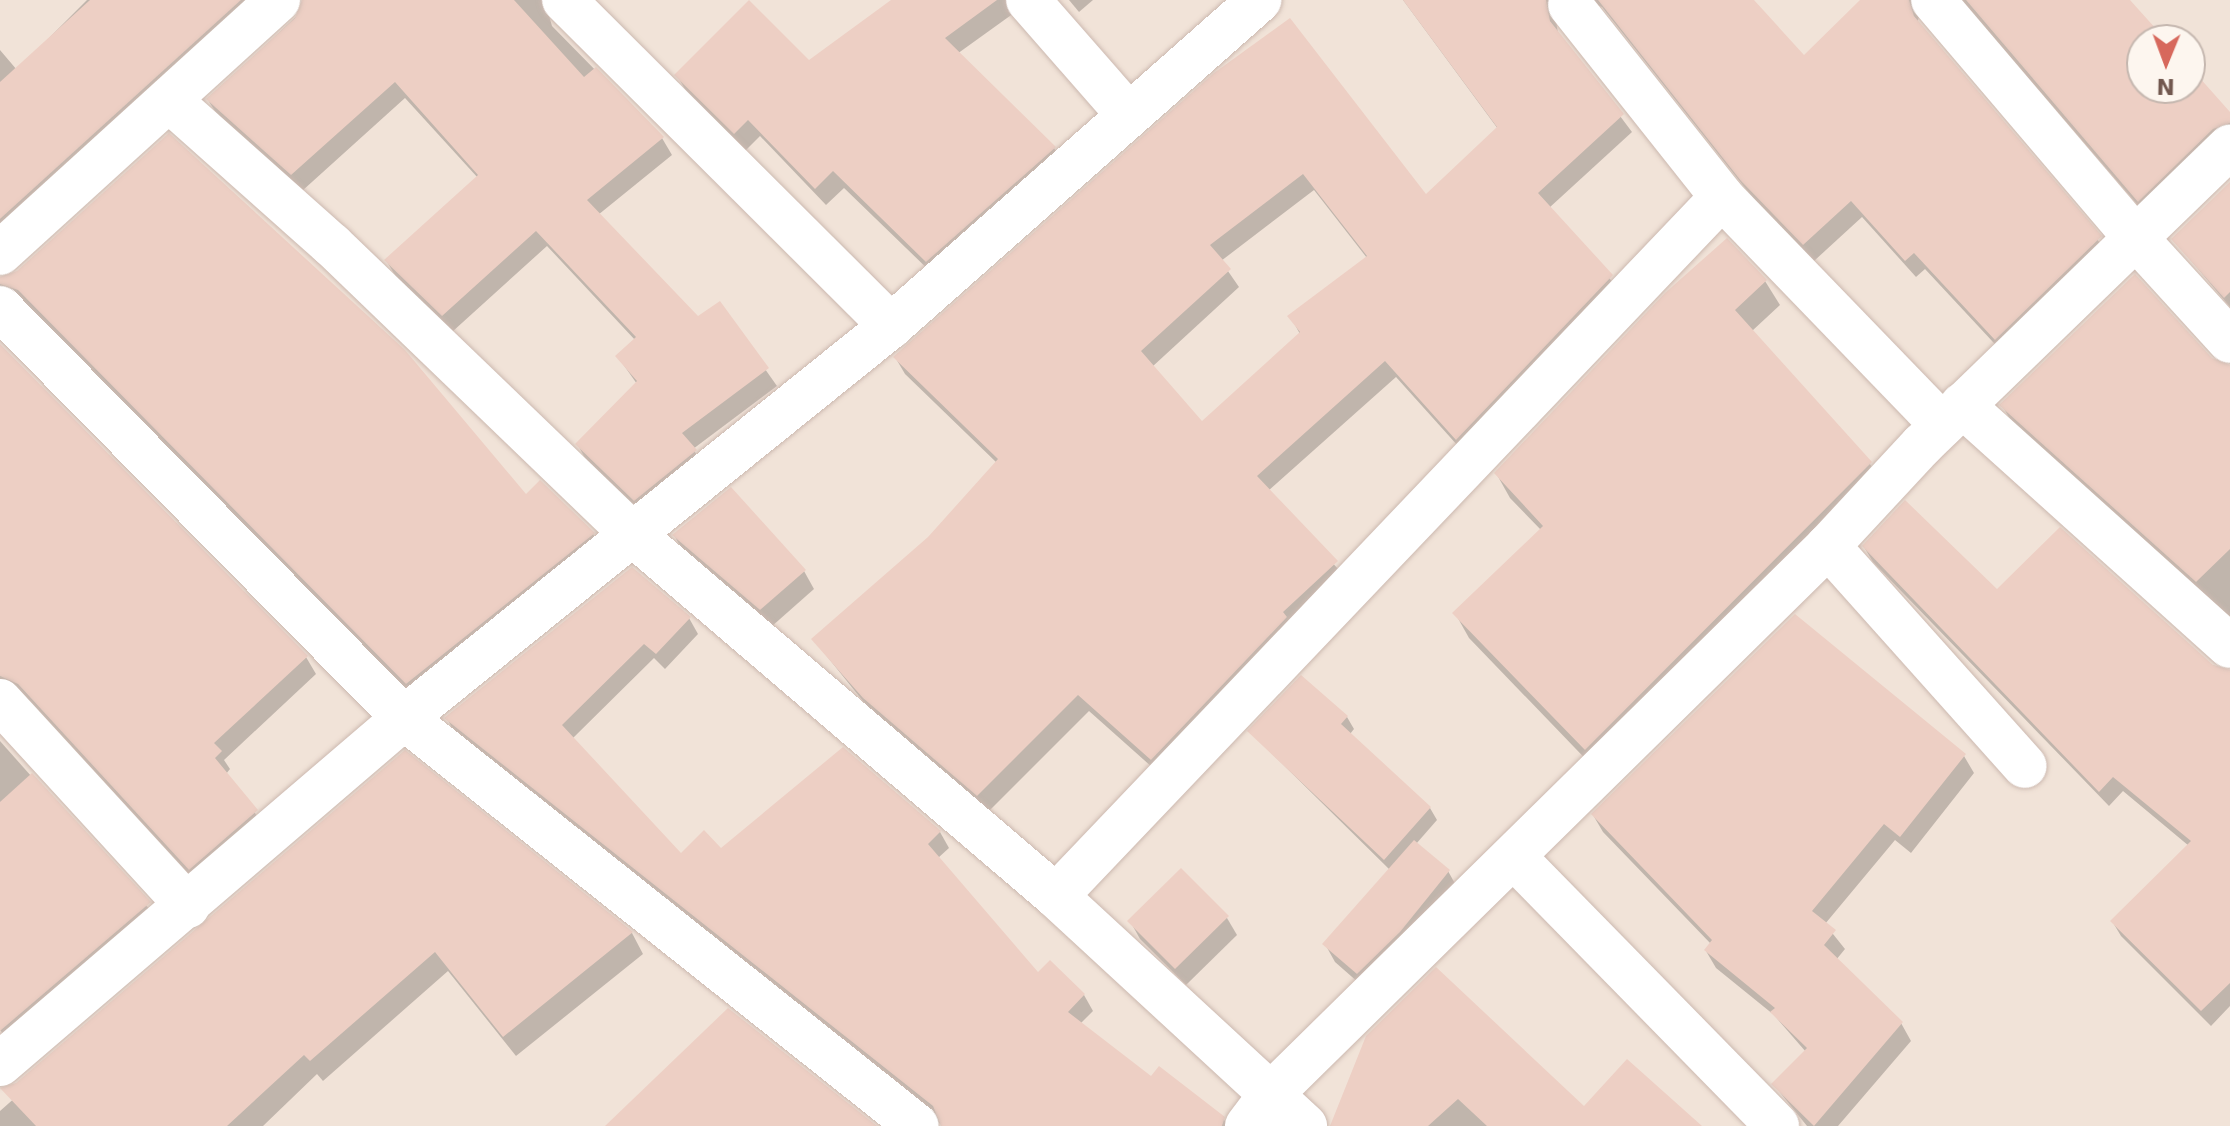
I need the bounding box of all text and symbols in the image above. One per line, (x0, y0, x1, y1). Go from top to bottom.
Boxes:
north arrow (2126, 24, 2206, 104)
text: N (2156, 74, 2175, 99)

